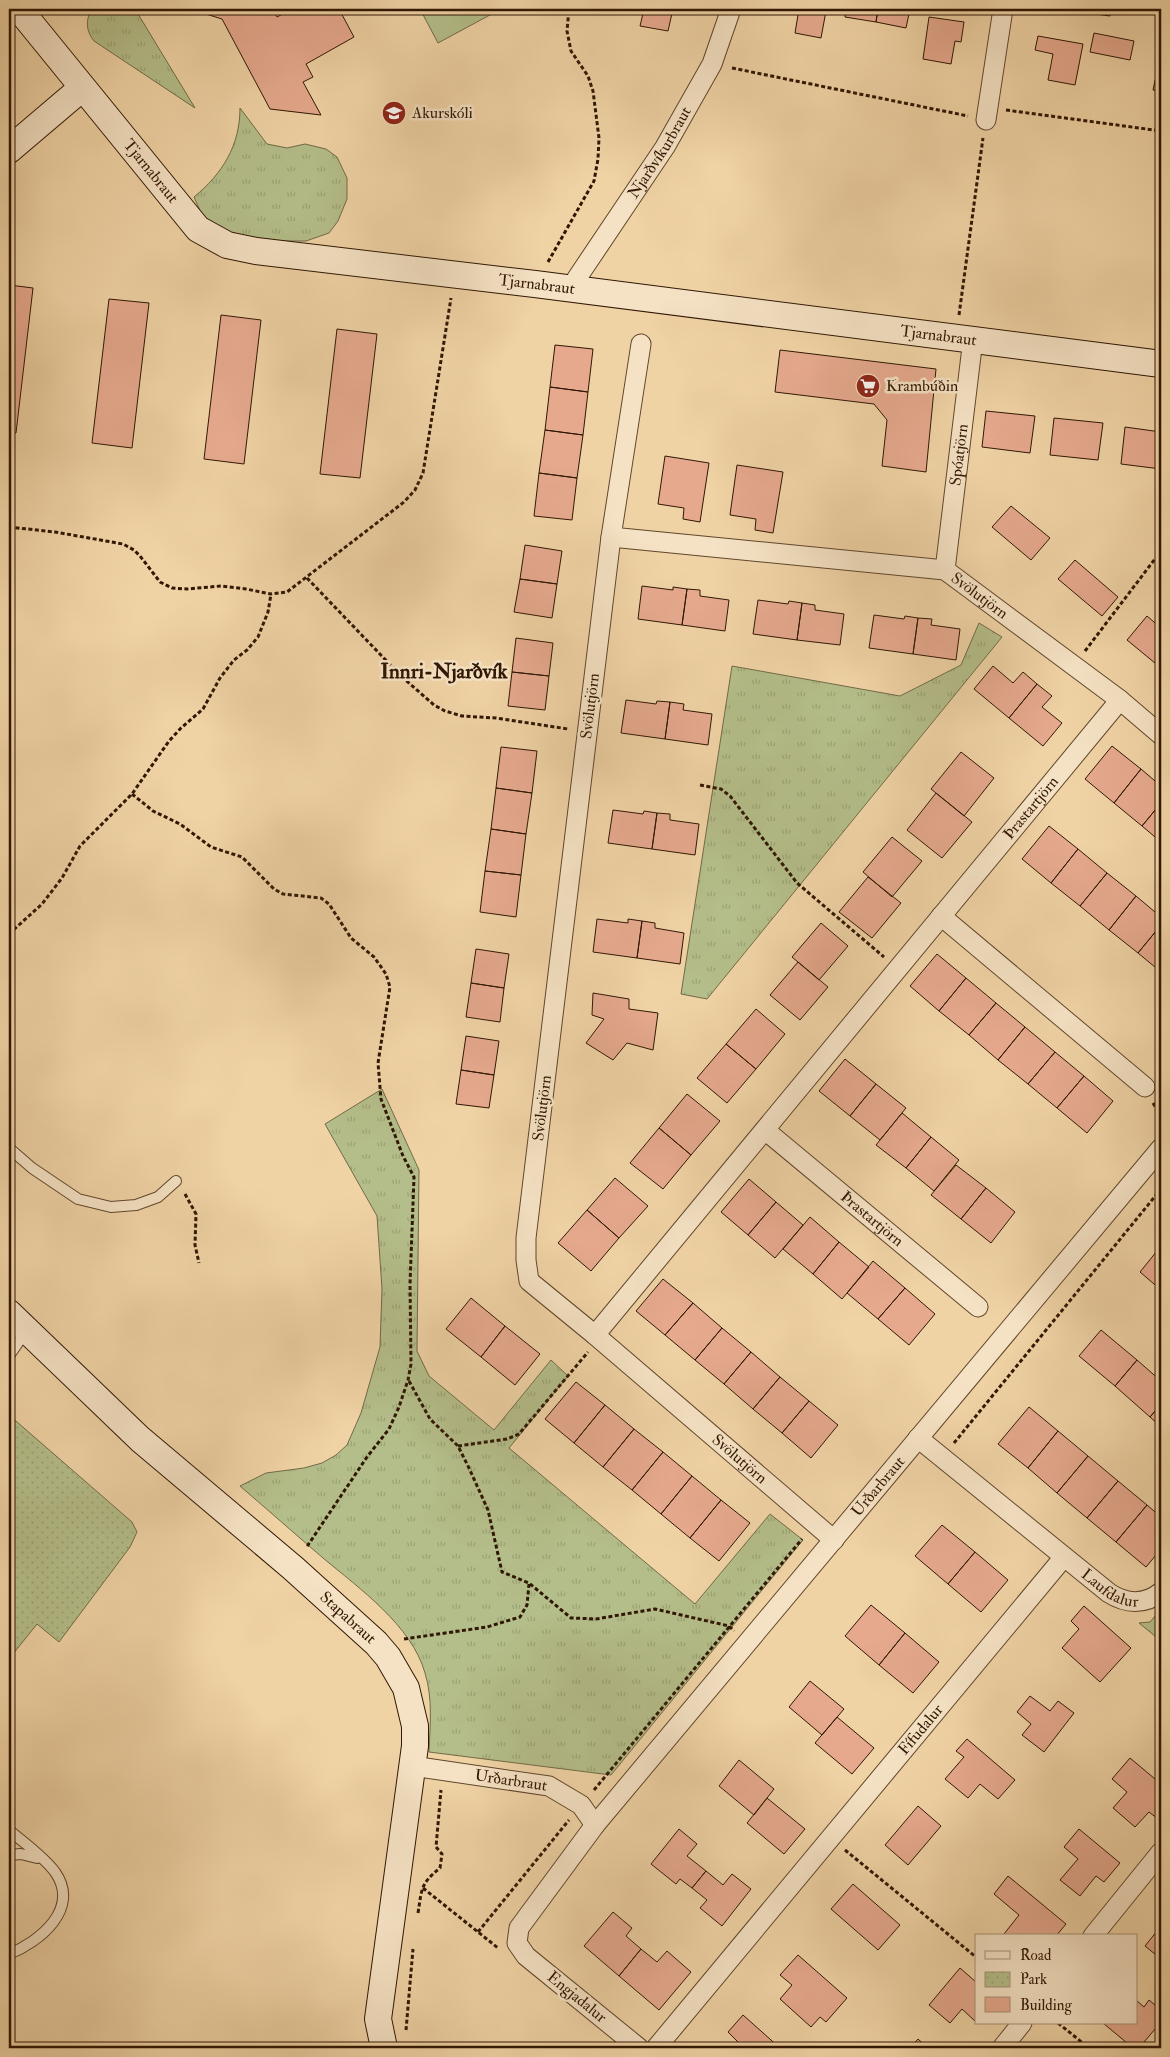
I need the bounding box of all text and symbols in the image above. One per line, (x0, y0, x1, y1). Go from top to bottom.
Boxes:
school or university icon: Akurskóli (381, 100, 407, 126)
place label: Akurskóli (411, 103, 473, 123)
street label: Njarðvíkurbraut (623, 103, 696, 202)
street label: Tjarnabraut (119, 135, 183, 207)
street label: Tjarnabraut (497, 270, 576, 299)
street label: Tjarnabraut (899, 321, 978, 350)
supermarket icon: Krambúðin (855, 373, 881, 399)
place label: Krambúðin (886, 376, 958, 396)
street label: Spóatjörn (945, 423, 973, 487)
street label: Svölutjörn (947, 568, 1012, 623)
district label: Innri-Njarðvík (381, 658, 508, 685)
street label: Svölutjörn (576, 672, 604, 740)
street label: Þrastartjörn (999, 772, 1063, 844)
street label: Svölutjörn (528, 1074, 556, 1142)
street label: Þrastartjörn (836, 1187, 908, 1251)
street label: Svölutjörn (708, 1430, 771, 1488)
street label: Urðarbraut (847, 1452, 909, 1521)
street label: Laufdalur (1077, 1564, 1139, 1612)
street label: Stapabraut (316, 1587, 380, 1648)
street label: Fífudalur (894, 1700, 947, 1759)
street label: Urðarbraut (473, 1765, 548, 1796)
legend (975, 1934, 1138, 2024)
text: Road (1020, 1946, 1052, 1965)
street label: Engjadalur (543, 1967, 611, 2027)
text: Park (1020, 1970, 1047, 1989)
text: Building (1020, 1996, 1072, 2015)

